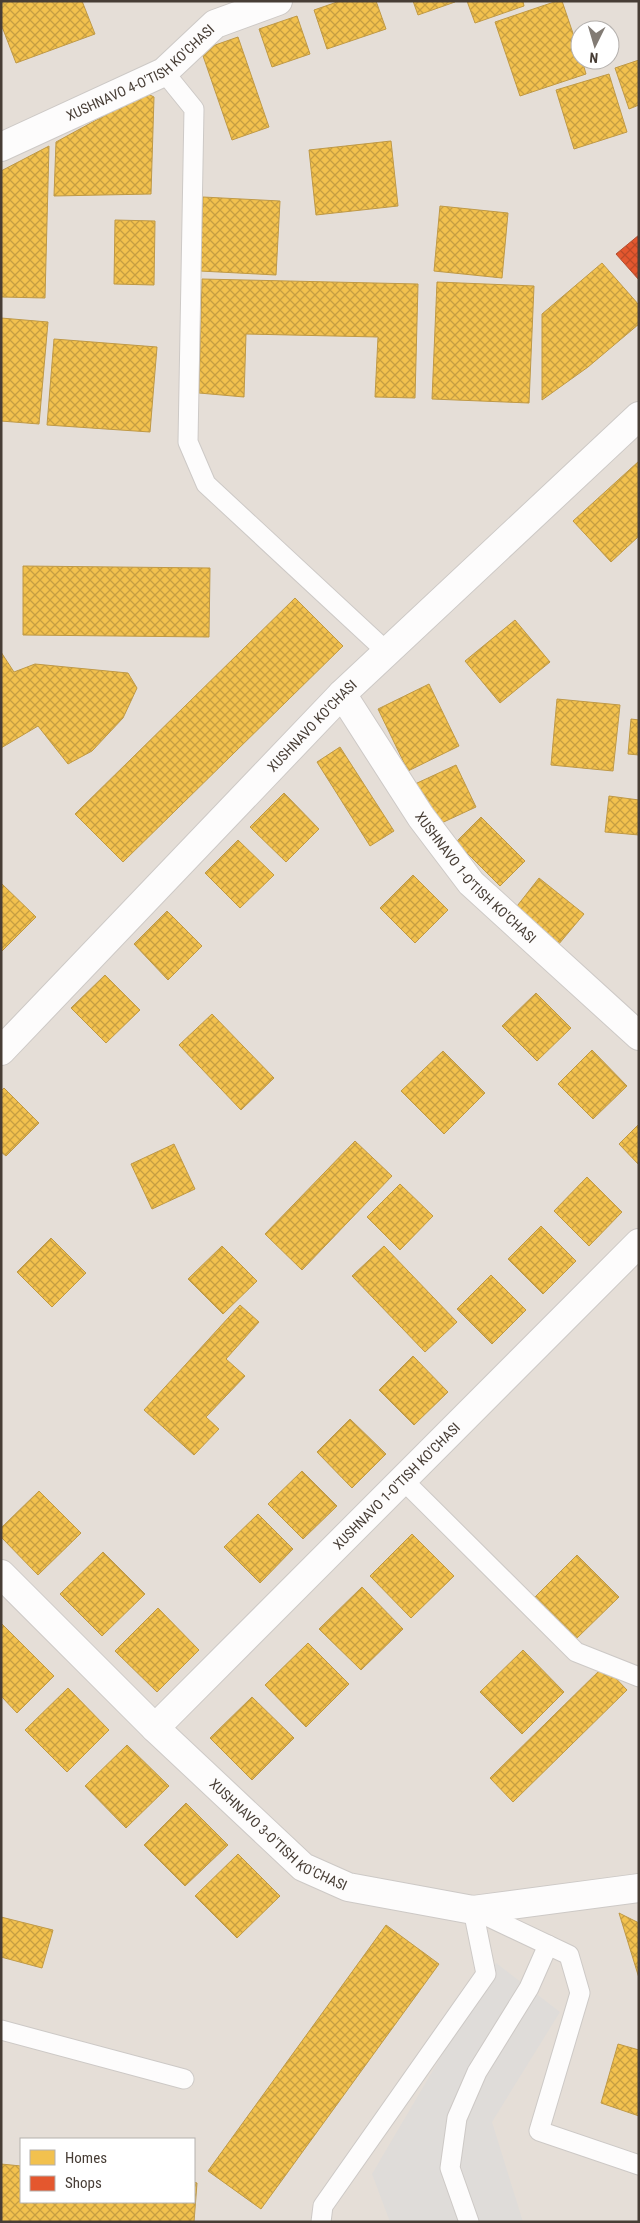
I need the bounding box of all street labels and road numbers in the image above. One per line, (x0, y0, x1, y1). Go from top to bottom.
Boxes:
street label: XUSHNAVO 4-O'TISH KO'CHASI (64, 21, 217, 124)
street label: XUSHNAVO KO'CHASI (264, 677, 360, 775)
street label: XUSHNAVO 1-O'TISH KO'CHASI (412, 809, 539, 946)
street label: XUSHNAVO 1-O'TISH KO'CHASI (330, 1419, 463, 1553)
street label: XUSHNAVO 3-O'TISH KO'CHASI (206, 1776, 350, 1894)

